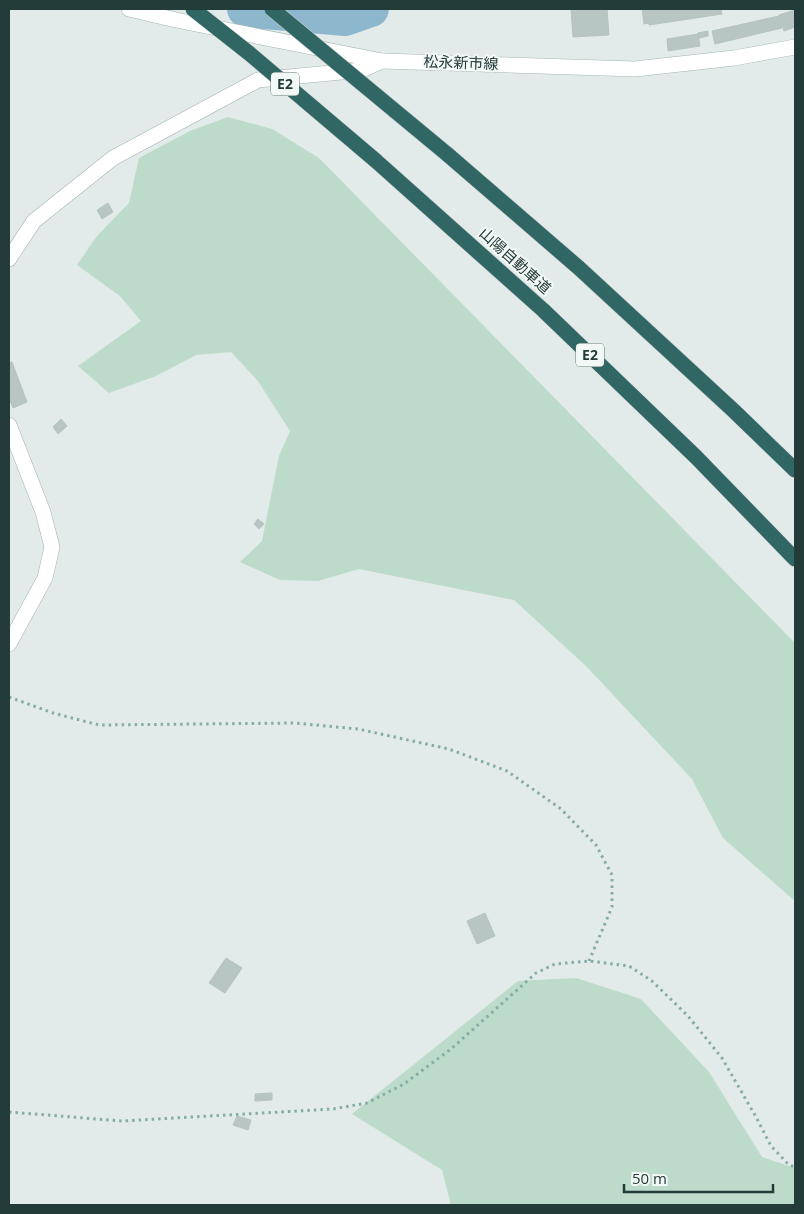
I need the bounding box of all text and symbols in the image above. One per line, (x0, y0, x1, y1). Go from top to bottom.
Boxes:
street label: 松永新市線 (423, 51, 499, 73)
road number: E2 (271, 72, 299, 96)
street label: 山陽自動車道 (476, 223, 556, 298)
road number: E2 (576, 344, 604, 366)
scale bar (624, 1162, 773, 1194)
text: 50 m (632, 1168, 667, 1188)

